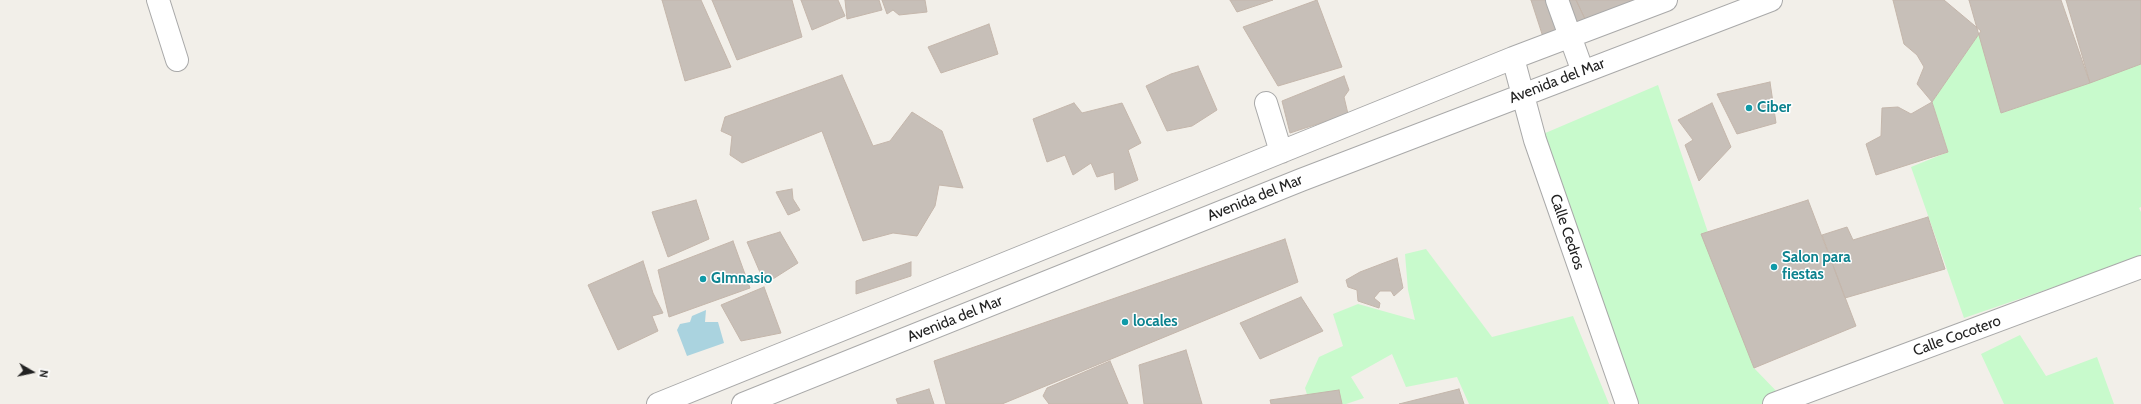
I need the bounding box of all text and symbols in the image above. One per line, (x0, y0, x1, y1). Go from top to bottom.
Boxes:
street label: Avenida del Mar (1507, 54, 1607, 108)
place label: Ciber (1757, 99, 1791, 117)
marker: Ciber (1744, 103, 1754, 113)
street label: Avenida del Mar (1205, 171, 1305, 225)
street label: Calle Cedros (1546, 192, 1588, 272)
place label: Salon para fiestas (1782, 249, 1851, 284)
marker: Salon para fiestas (1769, 262, 1779, 272)
place label: GImnasio (711, 270, 772, 288)
marker: GImnasio (698, 274, 708, 284)
street label: Avenida del Mar (905, 292, 1005, 346)
street label: Calle Cocotero (1911, 312, 2003, 360)
place label: locales (1133, 313, 1178, 331)
marker: locales (1120, 317, 1130, 327)
north arrow (12, 352, 52, 392)
text: N (36, 369, 51, 379)

